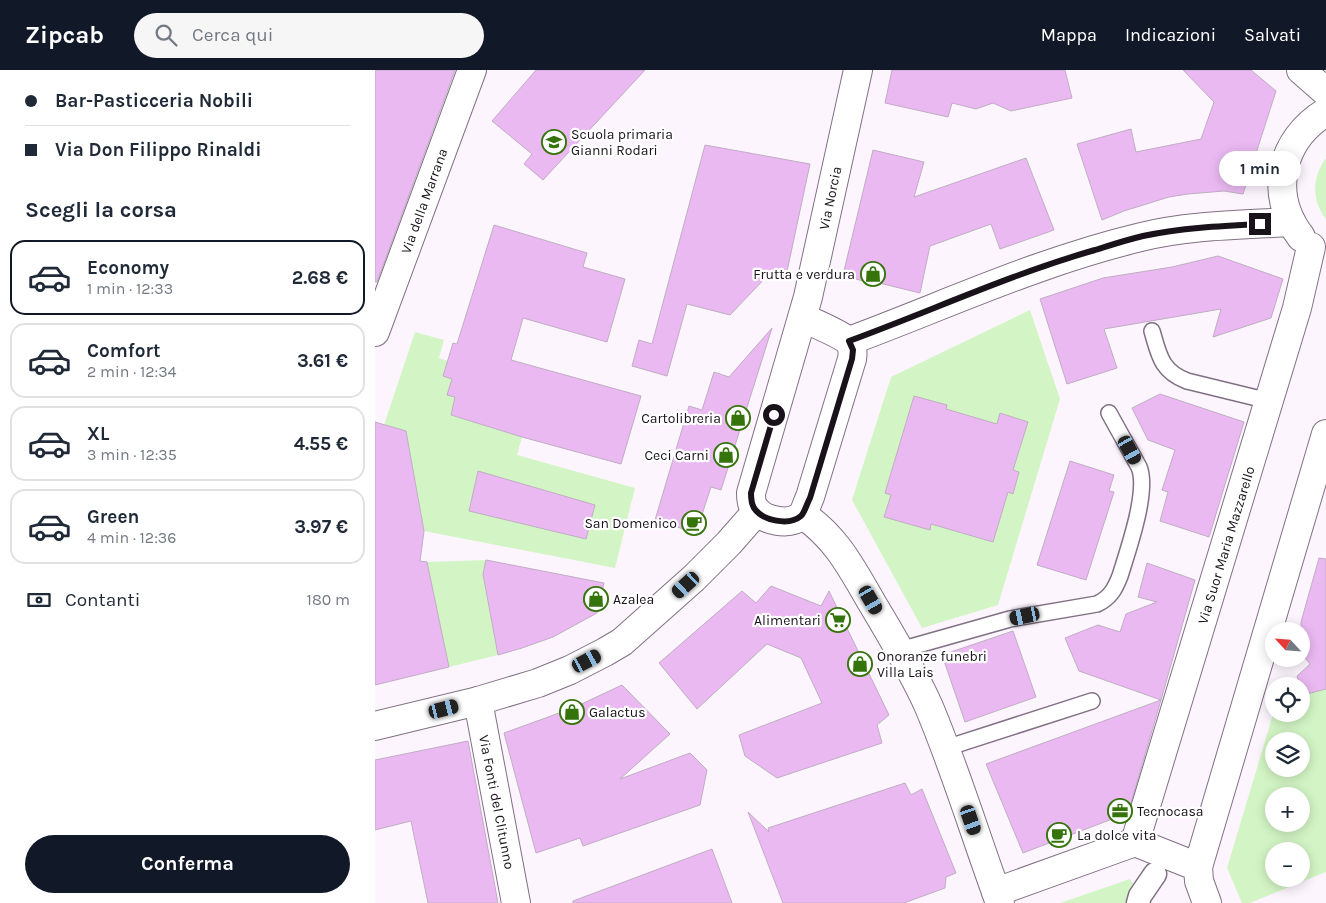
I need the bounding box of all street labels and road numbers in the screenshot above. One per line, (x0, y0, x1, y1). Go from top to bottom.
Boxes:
street label: Via della Marrana (398, 146, 451, 256)
street label: Via Norcia (815, 165, 846, 231)
street label: Via Suor Maria Mazzarello (1194, 464, 1259, 626)
street label: Via Fonti del Clitunno (475, 733, 518, 871)

